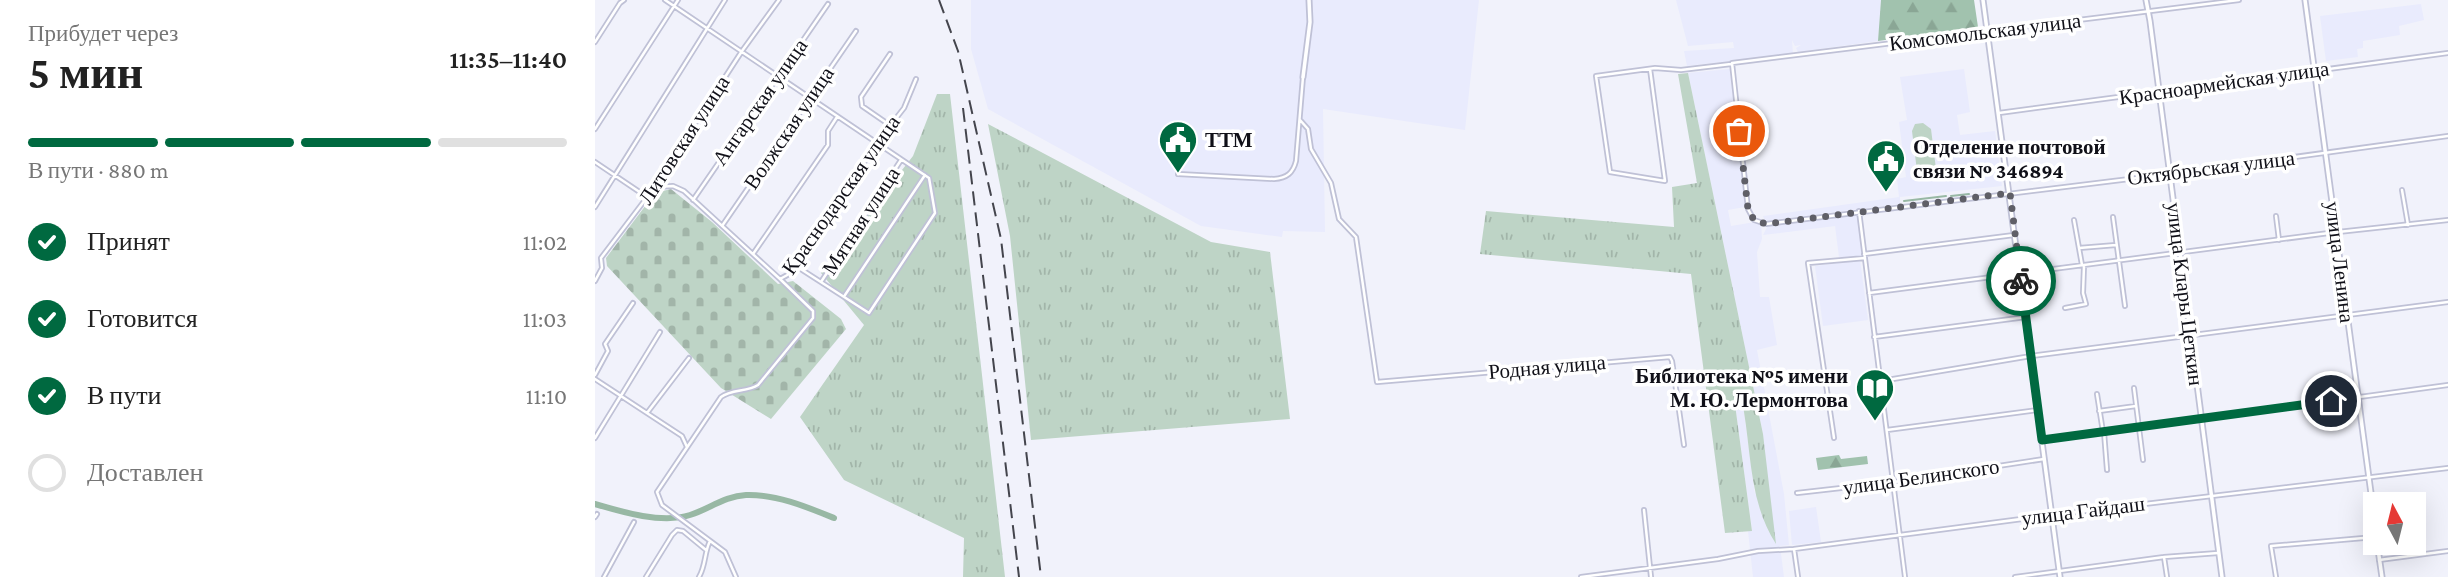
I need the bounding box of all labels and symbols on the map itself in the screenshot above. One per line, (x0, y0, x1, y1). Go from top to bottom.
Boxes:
street label: Комсомольская улица (1888, 8, 2083, 56)
street label: Ангарская улица (707, 34, 813, 170)
street label: Красноармейская улица (2117, 56, 2331, 110)
street label: Волжская улица (739, 62, 839, 194)
street label: Литовская улица (633, 71, 735, 209)
pin (1709, 101, 1769, 161)
street label: Краснодарская улица (777, 110, 905, 279)
public building icon: ТТМ (1157, 119, 1199, 174)
place label: ТТМ (1205, 128, 1253, 152)
place label: Отделение почтовой связи № 346894 (1913, 135, 2106, 183)
public building icon: Отделение почтовой связи № 346894 (1865, 138, 1907, 193)
street label: Октябрьская улица (2126, 146, 2297, 190)
street label: Мятная улица (817, 162, 905, 279)
street label: улица Ленина (2321, 200, 2359, 325)
street label: улица Клары Цеткин (2162, 201, 2208, 387)
courier (1986, 246, 2056, 316)
street label: Родная улица (1487, 350, 1607, 384)
place label: Библиотека №5 имени М. Ю. Лермонтова (1635, 364, 1848, 412)
library icon: Библиотека №5 имени М. Ю. Лермонтова (1854, 367, 1896, 422)
pin (2301, 371, 2361, 431)
street label: улица Белинского (1841, 454, 2001, 500)
street label: улица Гайдаш (2020, 492, 2146, 530)
north arrow (2363, 492, 2425, 555)

